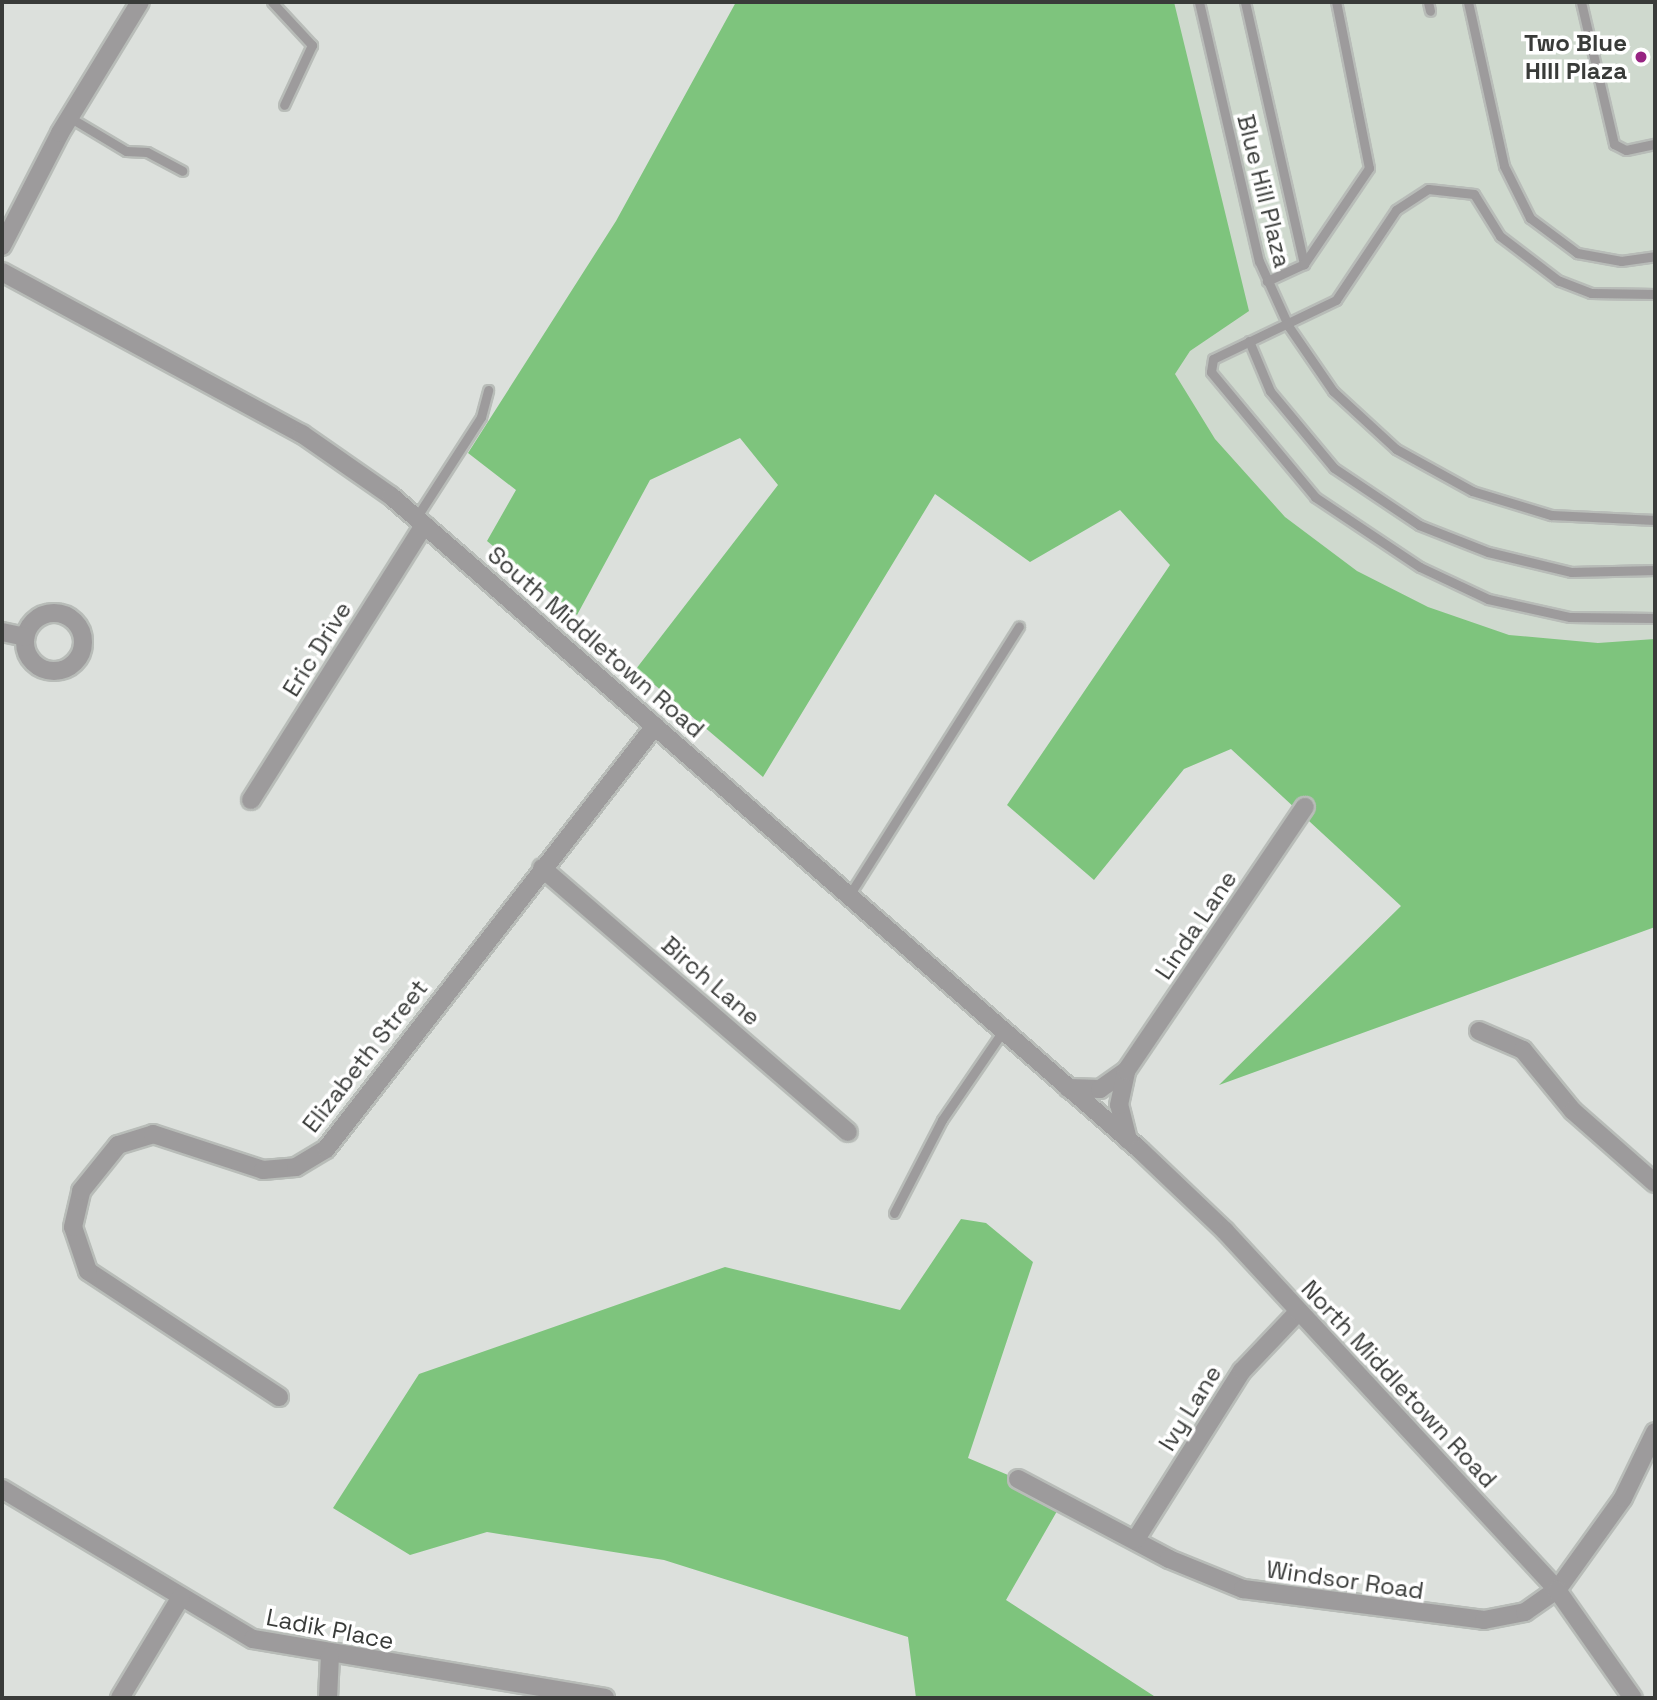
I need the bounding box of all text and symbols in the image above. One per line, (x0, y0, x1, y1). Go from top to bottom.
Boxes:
place label: Two Blue HIll Plaza (1524, 29, 1627, 85)
marker: Two Blue HIll Plaza (1633, 49, 1649, 65)
street label: Blue Hill Plaza (1231, 111, 1297, 271)
street label: South Middletown Road (482, 540, 710, 744)
street label: Eric Drive (277, 596, 357, 702)
street label: Linda Lane (1149, 865, 1243, 985)
street label: Birch Lane (656, 930, 766, 1032)
street label: Elizabeth Street (296, 974, 434, 1138)
street label: North Middletown Road (1295, 1274, 1503, 1494)
street label: Ivy Lane (1152, 1360, 1228, 1456)
street label: Windsor Road (1264, 1555, 1426, 1605)
street label: Ladik Place (264, 1603, 396, 1655)

